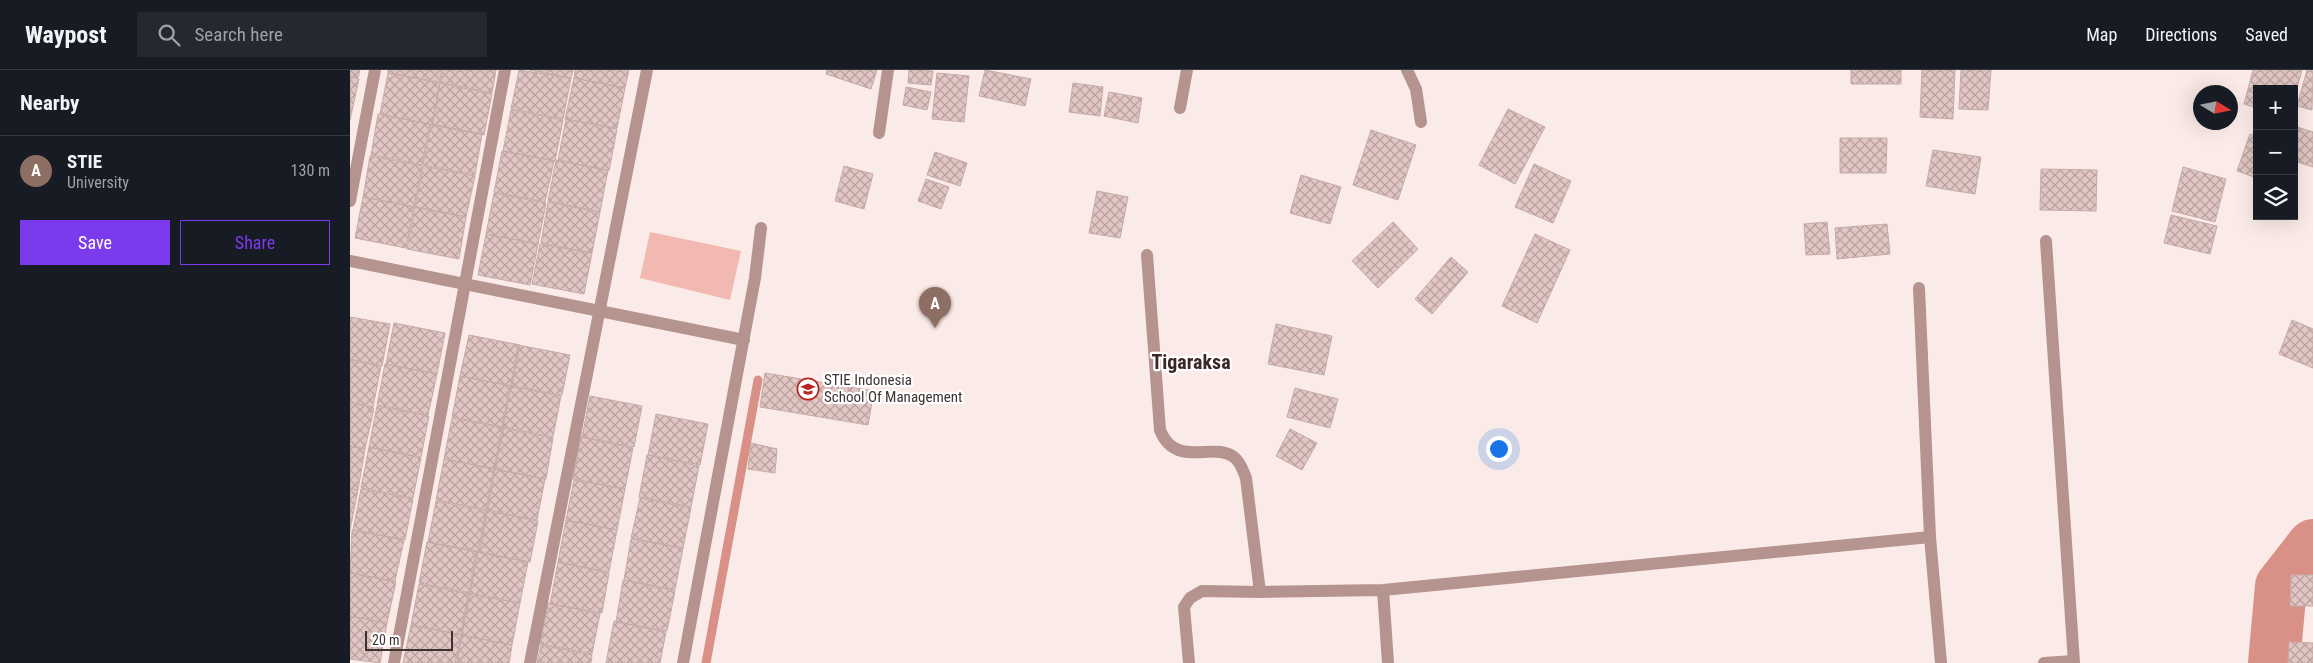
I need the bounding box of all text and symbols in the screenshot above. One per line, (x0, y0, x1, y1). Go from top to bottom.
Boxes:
search box (137, 12, 487, 57)
text: Waypost (25, 21, 107, 49)
icon: search (155, 21, 183, 49)
text: Search here (195, 23, 283, 46)
text: Map (2086, 24, 2117, 45)
text: Directions (2145, 24, 2217, 45)
text: Saved (2245, 24, 2288, 45)
north arrow (2193, 85, 2238, 130)
map controls (2253, 85, 2298, 220)
button: + (2253, 85, 2298, 130)
text: Nearby (20, 91, 79, 115)
button: − (2253, 130, 2298, 175)
text: STIE (67, 150, 102, 173)
text: A (31, 161, 41, 180)
text: 130 m (291, 161, 330, 180)
text: University (67, 173, 129, 192)
button: layers (2253, 175, 2298, 220)
button: Save (20, 220, 170, 265)
button: Share (180, 220, 330, 265)
pin: A (919, 287, 951, 328)
district label: Tigaraksa (1151, 350, 1231, 374)
place label: STIE Indonesia School Of Management (824, 371, 963, 406)
school or university icon: STIE Indonesia School Of Management (796, 377, 820, 401)
your location (1486, 436, 1512, 462)
scale bar (365, 628, 452, 651)
text: 20 m (372, 632, 400, 648)

